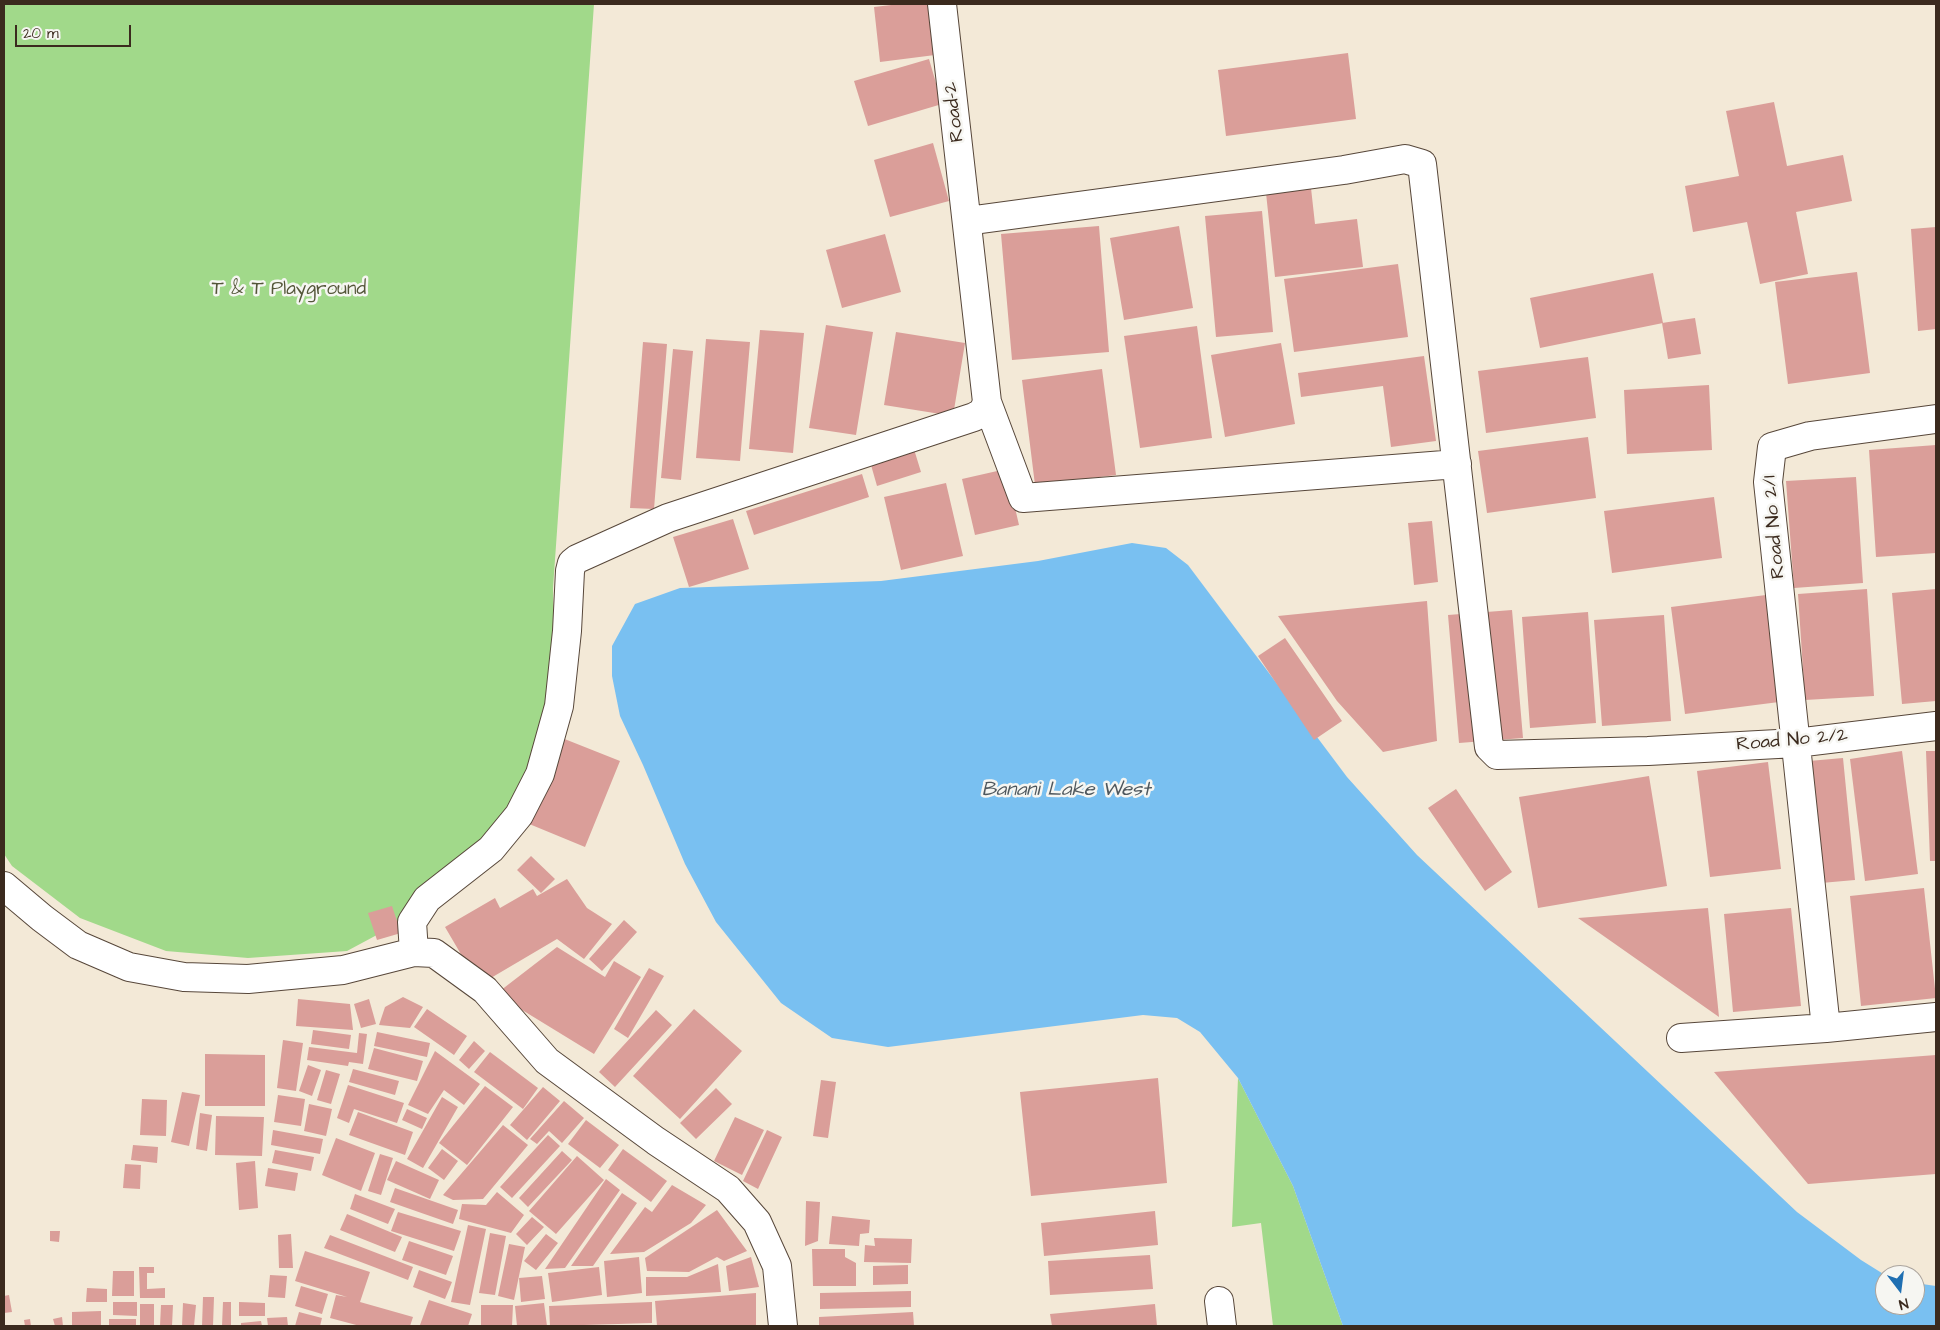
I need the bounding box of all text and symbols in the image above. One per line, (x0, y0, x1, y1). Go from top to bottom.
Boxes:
scale bar (18, 15, 134, 47)
text: 20 m (23, 23, 59, 44)
street label: Road-2 (940, 81, 970, 143)
park label: T & T Playground (212, 279, 366, 301)
street label: Road No 2/1 (1759, 475, 1791, 579)
street label: Road No 2/2 (1735, 725, 1849, 757)
water label: Banani Lake West (982, 779, 1150, 803)
north arrow (1875, 1265, 1925, 1315)
text: N (1897, 1293, 1910, 1314)

